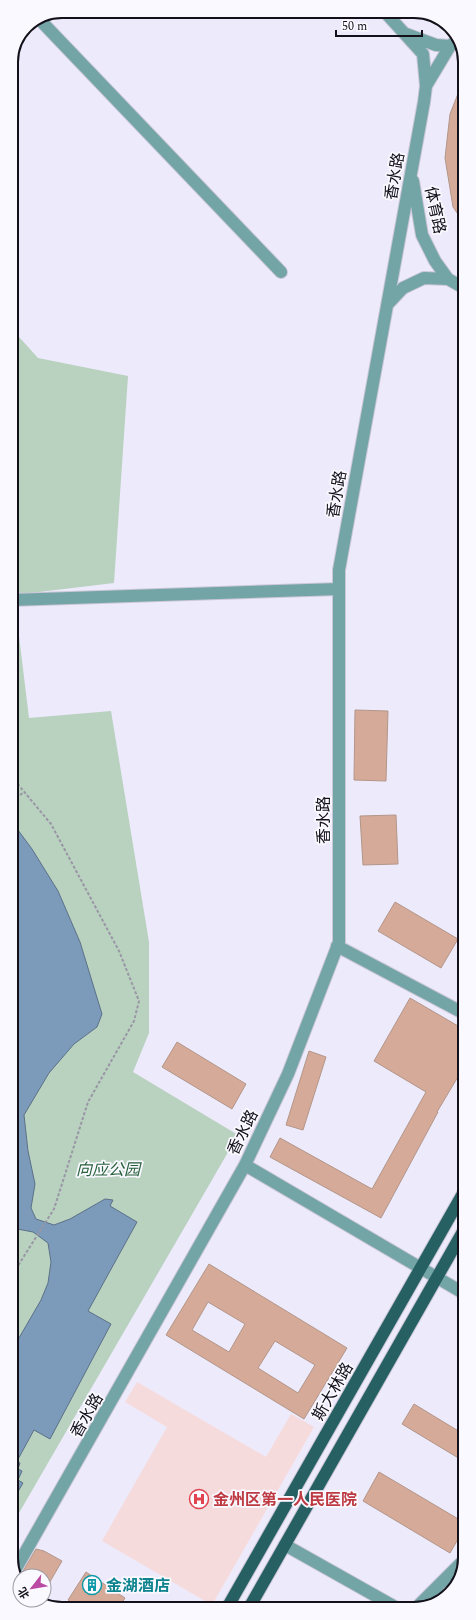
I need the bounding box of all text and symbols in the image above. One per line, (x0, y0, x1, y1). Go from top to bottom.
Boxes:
scale bar (336, 12, 422, 38)
text: 50 m (342, 17, 367, 36)
street label: 香水路 (379, 150, 411, 202)
street label: 体育路 (418, 184, 452, 236)
street label: 香水路 (321, 468, 353, 520)
street label: 香水路 (312, 796, 336, 844)
street label: 香水路 (222, 1106, 264, 1159)
park label: 向应公园 (76, 1158, 142, 1182)
street label: 斯大林路 (306, 1358, 359, 1425)
street label: 香水路 (64, 1389, 109, 1442)
hospital icon: 金州区第一人民医院 (188, 1488, 210, 1510)
place label: 金州区第一人民医院 (213, 1488, 357, 1512)
north arrow (12, 1568, 52, 1608)
building icon: 金湖酒店 (81, 1574, 103, 1596)
place label: 金湖酒店 (106, 1574, 170, 1598)
text: 北 (14, 1584, 34, 1602)

